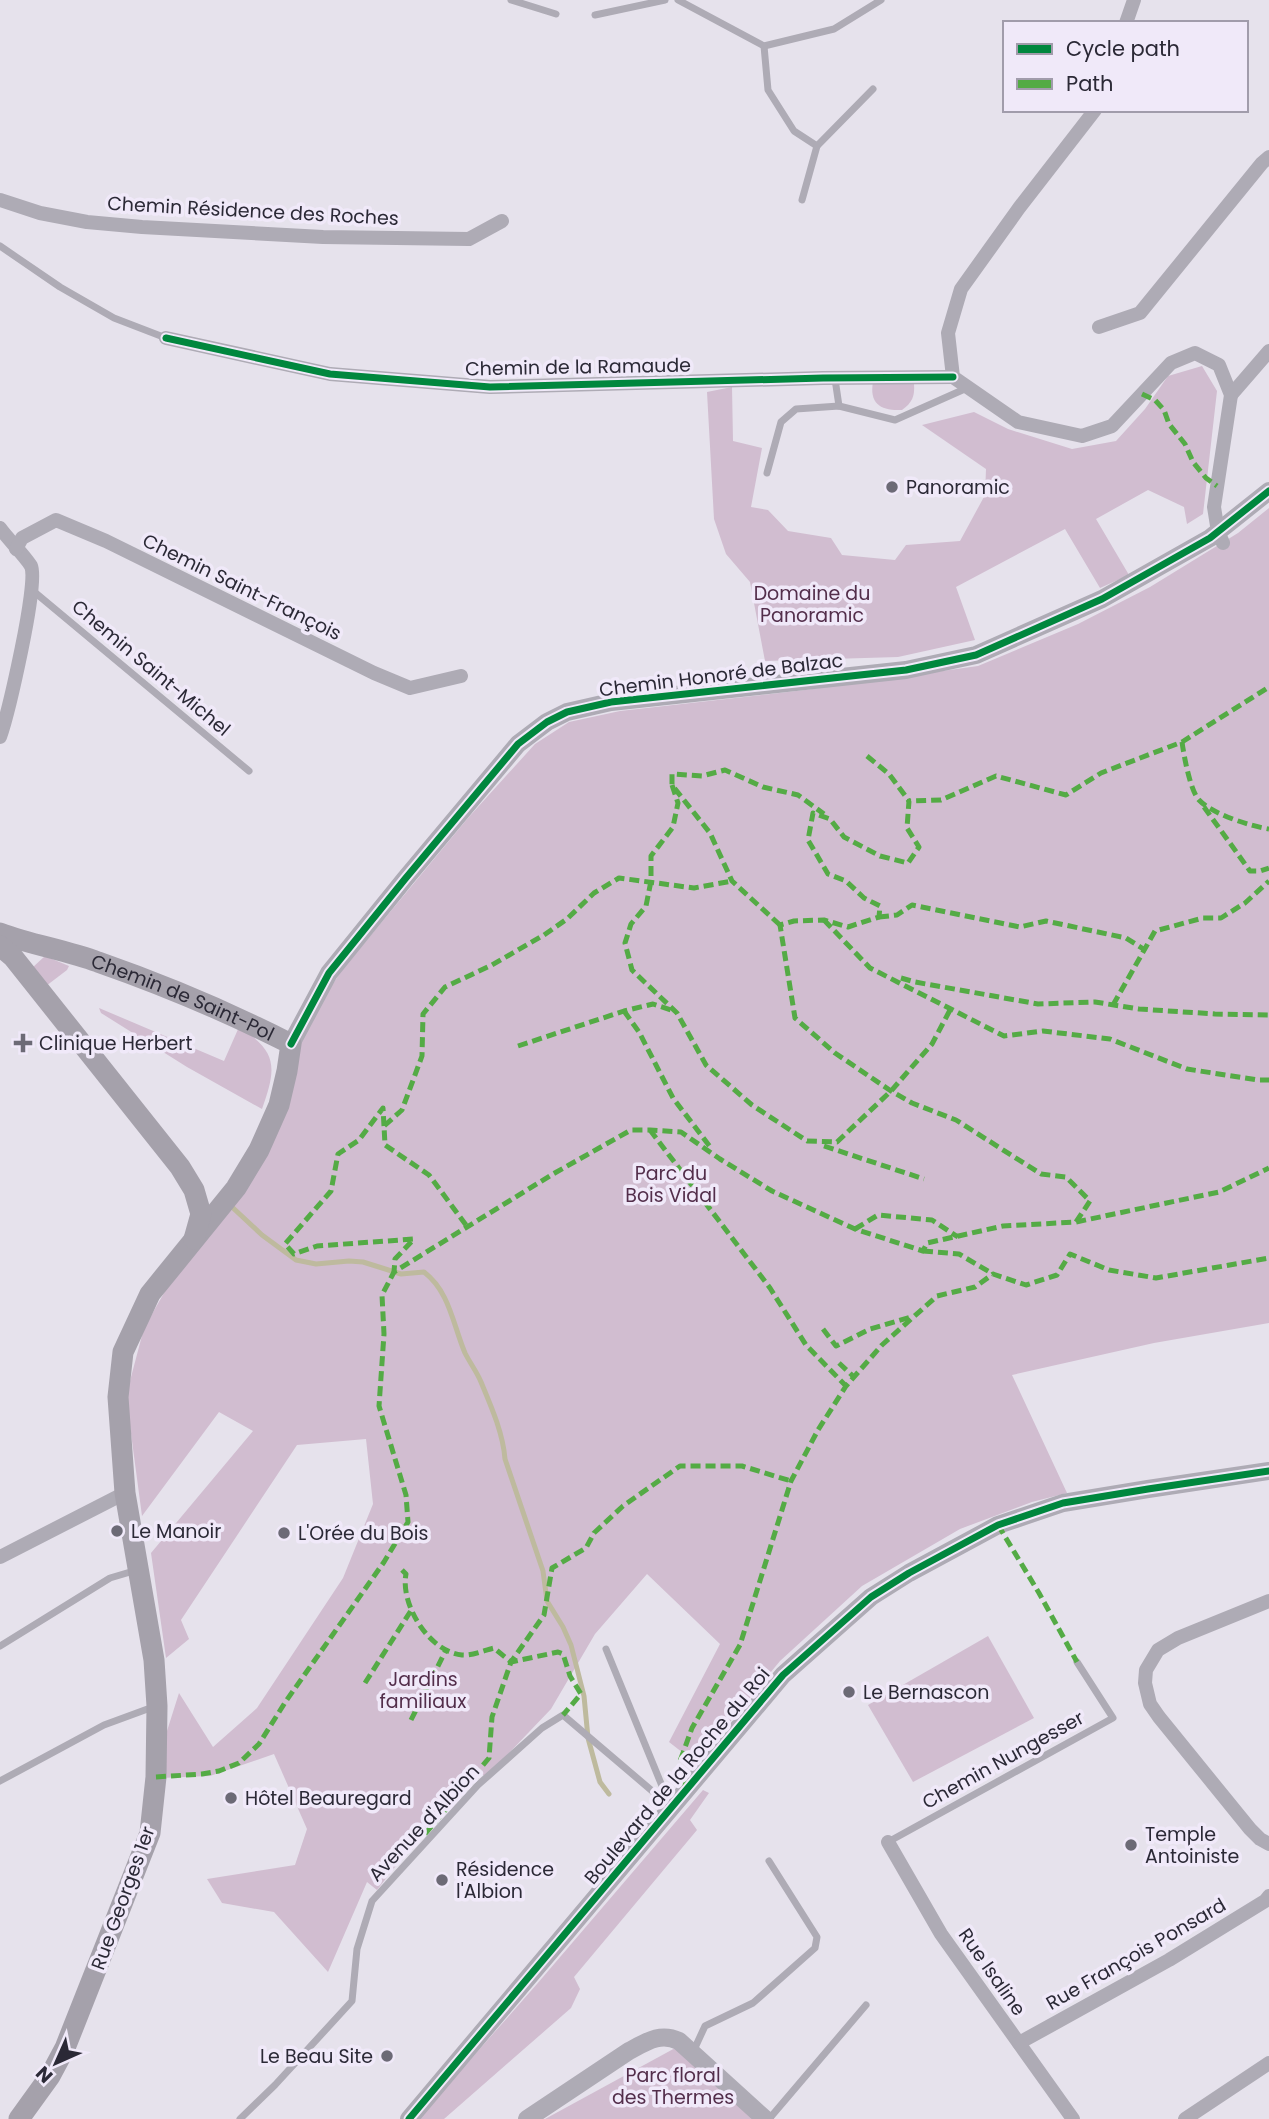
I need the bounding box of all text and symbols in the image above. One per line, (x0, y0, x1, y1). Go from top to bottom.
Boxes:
legend (1003, 21, 1248, 112)
text: Cycle path (1066, 34, 1180, 63)
text: Path (1066, 69, 1113, 98)
street label: Chemin Résidence des Roches (107, 190, 399, 232)
street label: Chemin de la Ramaude (465, 352, 691, 382)
place label: Panoramic (906, 474, 1010, 501)
marker: Panoramic (884, 479, 900, 495)
street label: Chemin Saint-François (138, 527, 346, 647)
park label: Domaine du Panoramic (754, 580, 870, 629)
street label: Chemin Saint-Michel (66, 594, 236, 742)
street label: Chemin Honoré de Balzac (597, 647, 845, 703)
street label: Chemin de Saint-Pol (88, 947, 279, 1047)
place label: Clinique Herbert (39, 1030, 192, 1057)
marker: Clinique Herbert (13, 1033, 33, 1053)
park label: Parc du Bois Vidal (625, 1160, 717, 1209)
place label: Le Manoir (131, 1518, 221, 1545)
place label: L'Orée du Bois (298, 1520, 428, 1547)
marker: Le Manoir (109, 1523, 125, 1539)
marker: L'Orée du Bois (276, 1525, 292, 1541)
street label: Boulevard de la Roche du Roi (578, 1662, 776, 1890)
park label: Jardins familiaux (380, 1666, 466, 1715)
place label: Le Bernascon (863, 1679, 989, 1706)
marker: Le Bernascon (841, 1684, 857, 1700)
street label: Chemin Nungesser (917, 1704, 1089, 1816)
street label: Avenue d'Albion (362, 1758, 486, 1888)
place label: Hôtel Beauregard (245, 1785, 412, 1812)
marker: Hôtel Beauregard (223, 1790, 239, 1806)
place label: Temple Antoiniste (1145, 1821, 1239, 1870)
street label: Rue Georges 1er (85, 1822, 161, 1974)
marker: Temple Antoiniste (1123, 1837, 1139, 1853)
place label: Résidence l'Albion (456, 1856, 554, 1905)
marker: Résidence l'Albion (434, 1872, 450, 1888)
street label: Rue François Ponsard (1041, 1891, 1231, 2017)
street label: Rue Isaline (952, 1923, 1032, 2021)
north arrow (21, 2028, 91, 2098)
place label: Le Beau Site (260, 2043, 373, 2070)
marker: Le Beau Site (379, 2048, 395, 2064)
text: N (30, 2060, 59, 2089)
park label: Parc floral des Thermes (612, 2062, 734, 2111)

